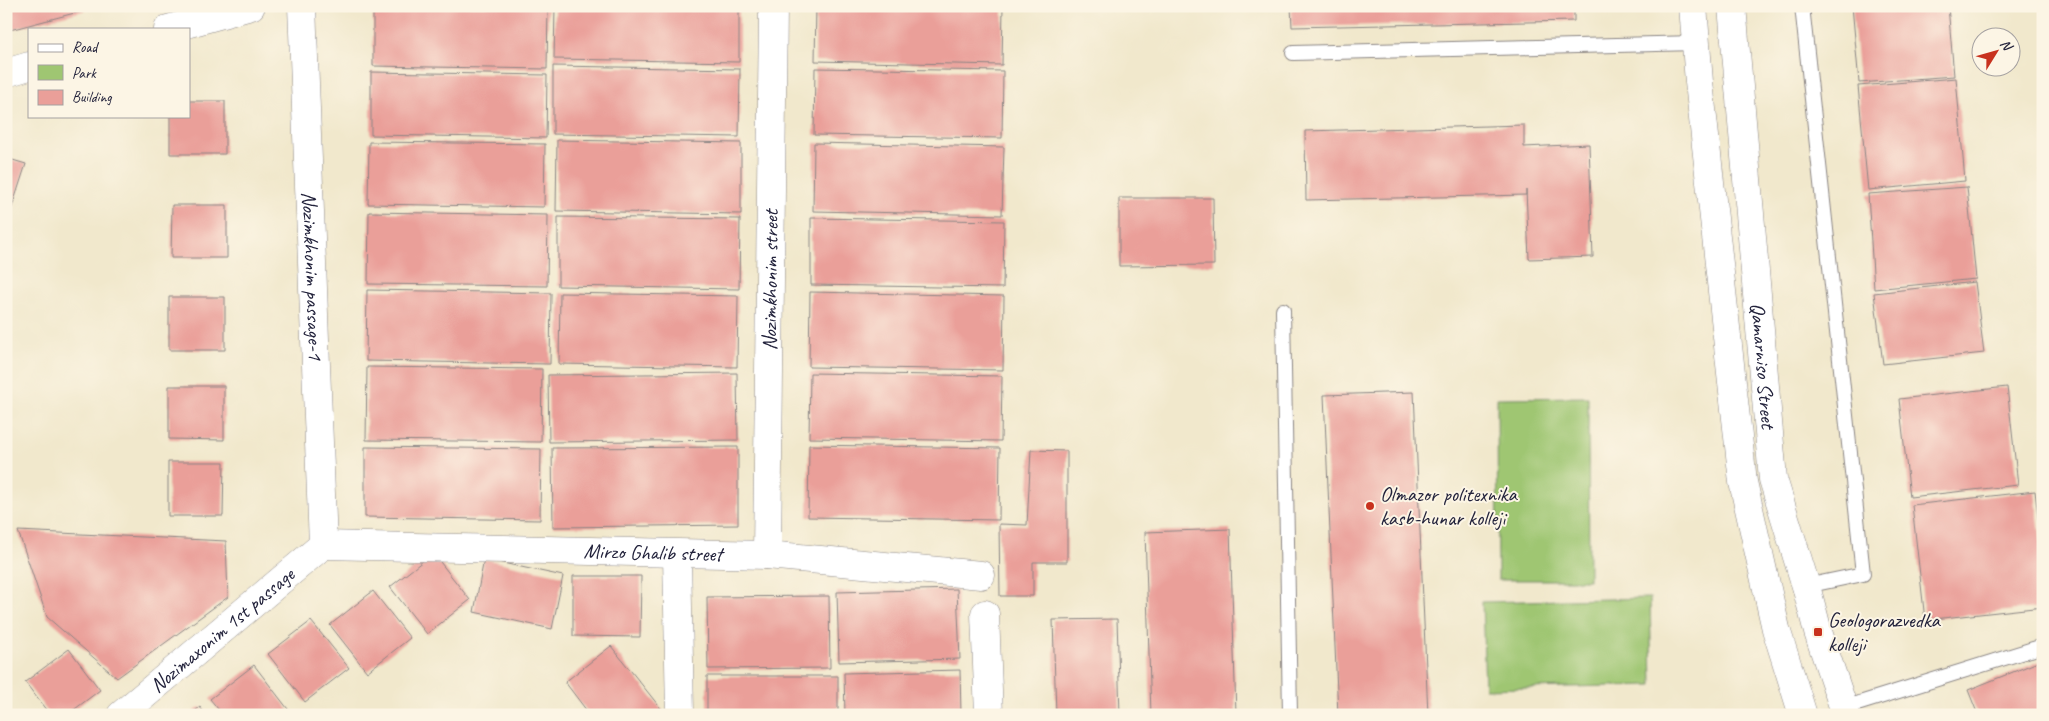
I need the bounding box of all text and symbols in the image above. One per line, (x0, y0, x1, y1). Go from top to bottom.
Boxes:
legend (28, 28, 190, 118)
north arrow (1972, 28, 2022, 78)
text: N (1997, 36, 2017, 55)
text: Road (72, 38, 99, 57)
text: Park (72, 64, 97, 83)
text: Building (72, 88, 112, 107)
street label: Nozimkhonim passage-1 (296, 191, 329, 362)
street label: Nozimkhonim street (756, 207, 784, 351)
street label: Qamarniso Street (1745, 302, 1782, 432)
place label: Оlmazor politexnika kasb-hunar kolleji (1380, 481, 1519, 531)
marker: Оlmazor politexnika kasb-hunar kolleji (1364, 500, 1376, 512)
street label: Mirzo Ghalib street (583, 538, 726, 567)
street label: Nozimaxonim 1st passage (144, 561, 300, 698)
place label: Geologorazvedka kolleji (1828, 607, 1942, 657)
marker: Geologorazvedka kolleji (1812, 626, 1824, 638)

